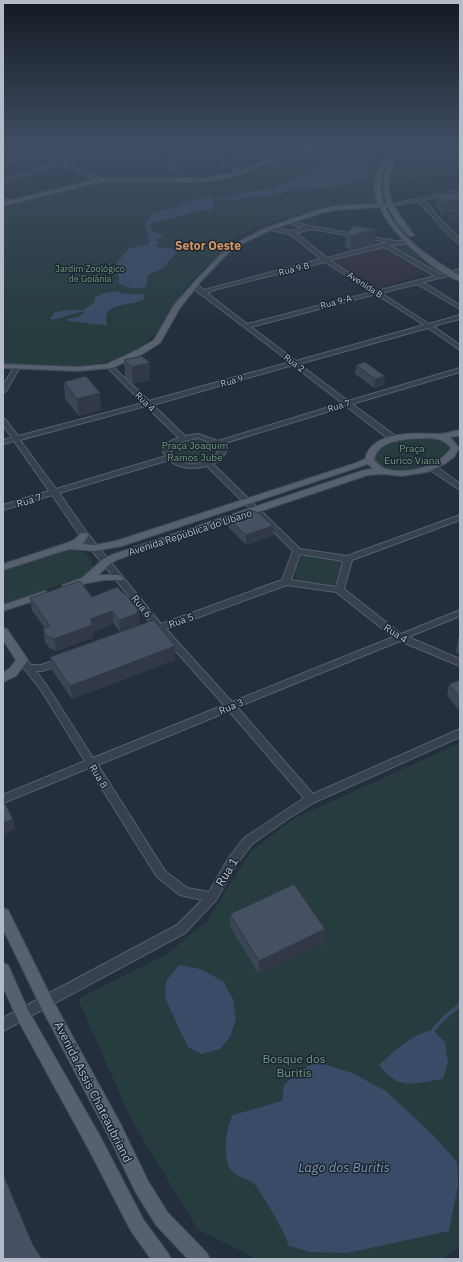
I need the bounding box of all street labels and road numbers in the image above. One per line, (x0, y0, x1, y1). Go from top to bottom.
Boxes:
street label: Rua 9 B (277, 259, 310, 278)
street label: Avenida B (345, 269, 385, 300)
street label: Rua 9-A (319, 292, 353, 311)
street label: Rua 2 (282, 351, 307, 374)
street label: Rua 9 (219, 372, 245, 389)
street label: Rua 4 (133, 390, 158, 414)
street label: Rua 7 (326, 397, 352, 414)
street label: Rua 7 (15, 490, 43, 510)
street label: Avenida República do Líbano (127, 506, 254, 559)
street label: Rua 6 (128, 592, 155, 620)
street label: Rua 5 (167, 610, 196, 631)
street label: Rua 4 (381, 621, 410, 646)
street label: Rua 3 (217, 695, 246, 717)
street label: Rua 8 (86, 762, 111, 791)
street label: Rua 1 (212, 855, 241, 889)
street label: Avenida Assis Chateaubriand (51, 1019, 136, 1165)

